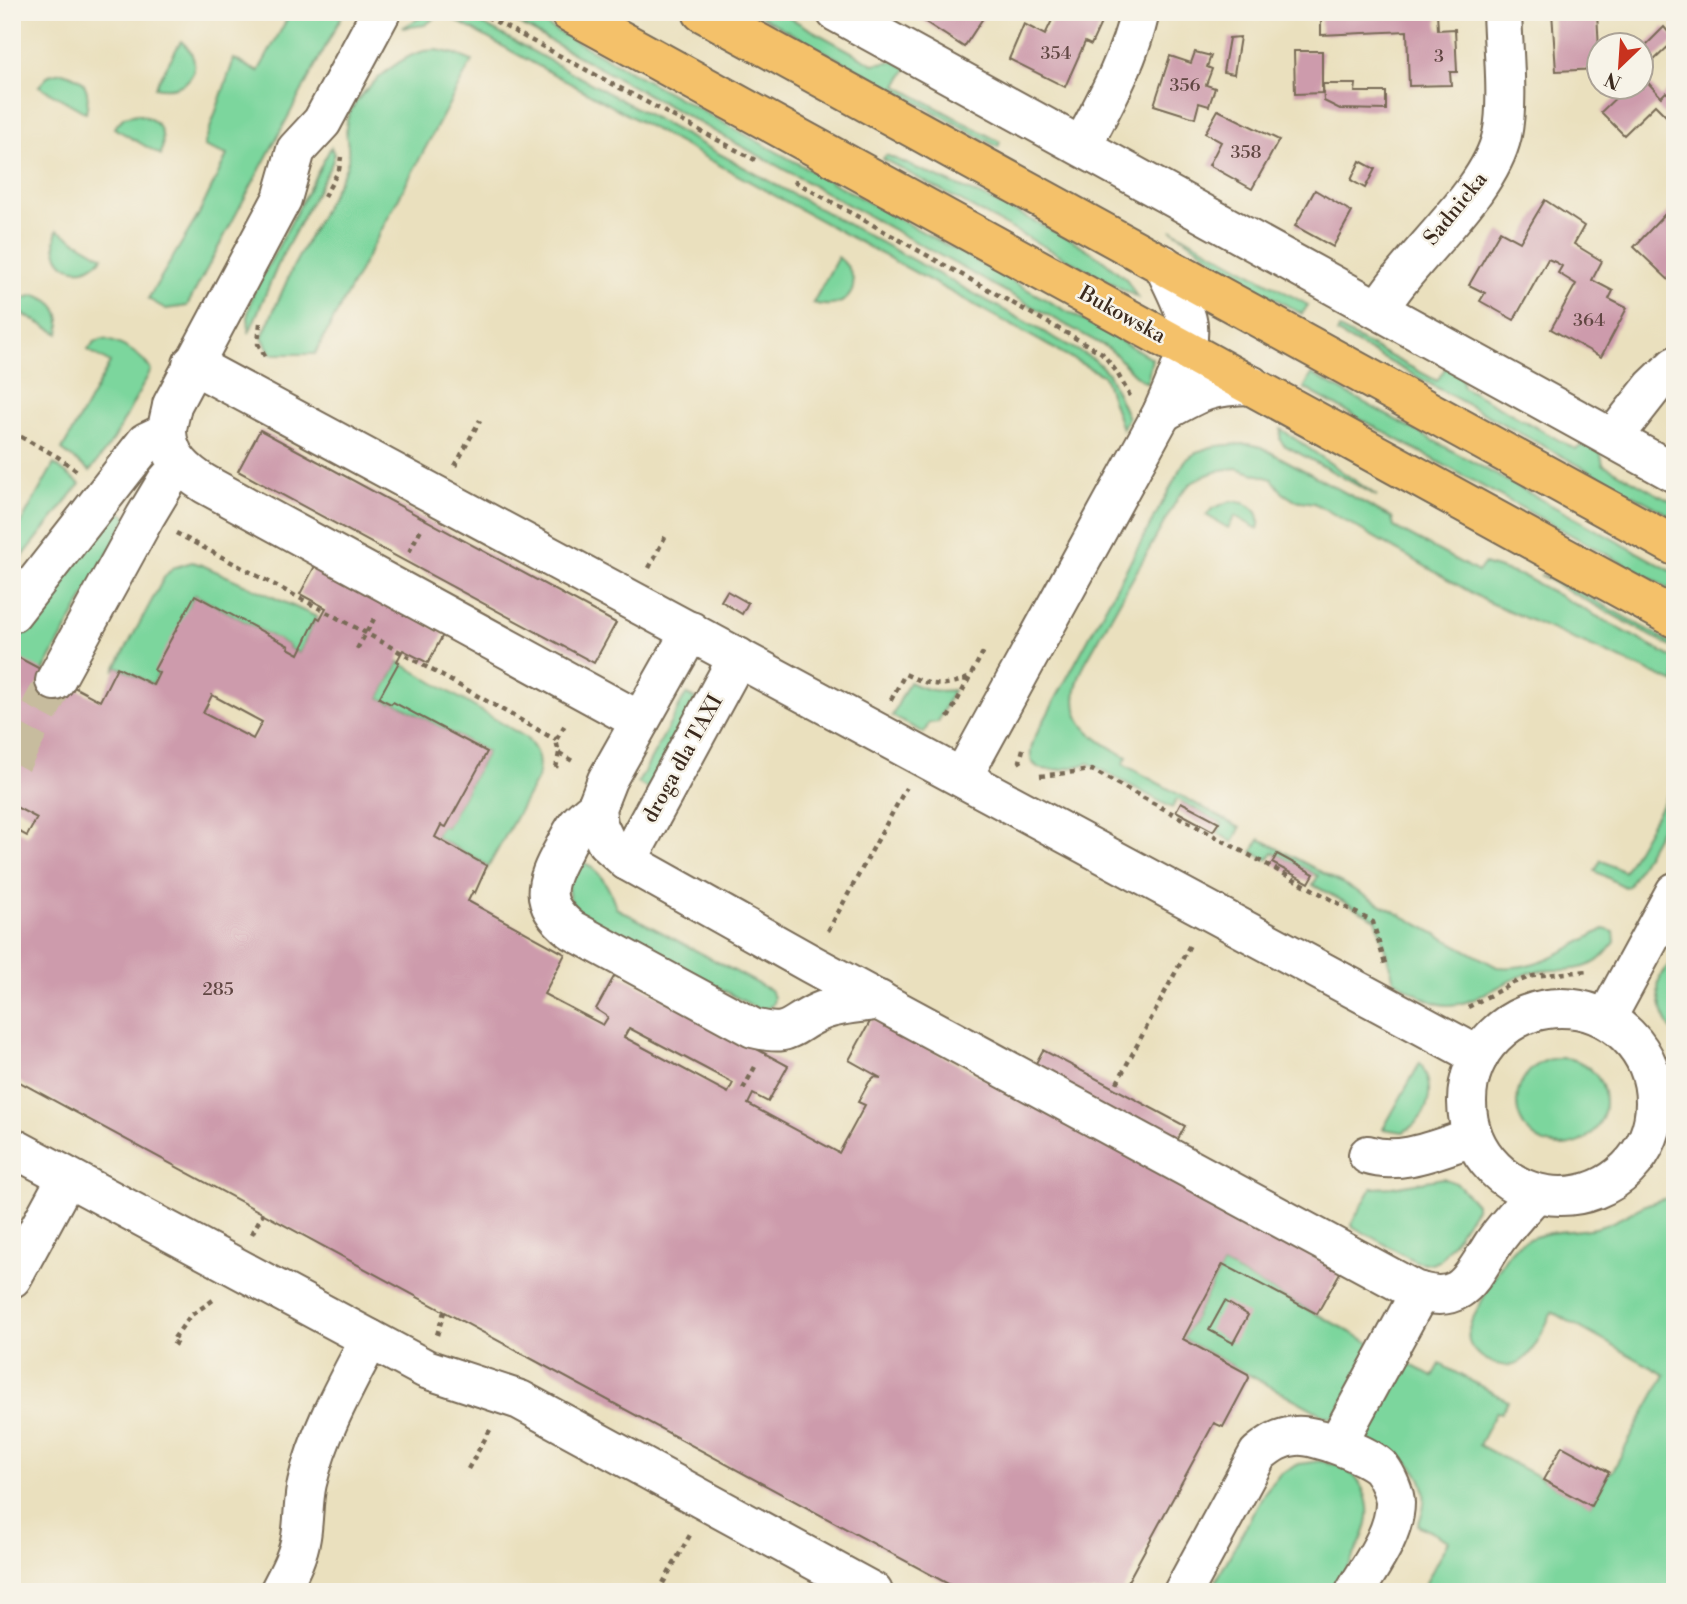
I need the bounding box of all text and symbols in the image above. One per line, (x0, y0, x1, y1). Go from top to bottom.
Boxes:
north arrow (1586, 32, 1656, 102)
house number: 354 (1041, 42, 1072, 65)
house number: 3 (1434, 45, 1444, 68)
text: N (1601, 66, 1625, 95)
house number: 356 (1170, 74, 1200, 97)
house number: 358 (1231, 141, 1261, 164)
street label: Sadnicka (1419, 167, 1494, 251)
street label: Bukowska (1073, 280, 1170, 350)
house number: 364 (1573, 309, 1605, 332)
street label: droga dla TAXI (637, 690, 729, 828)
house number: 285 (202, 978, 234, 1001)

